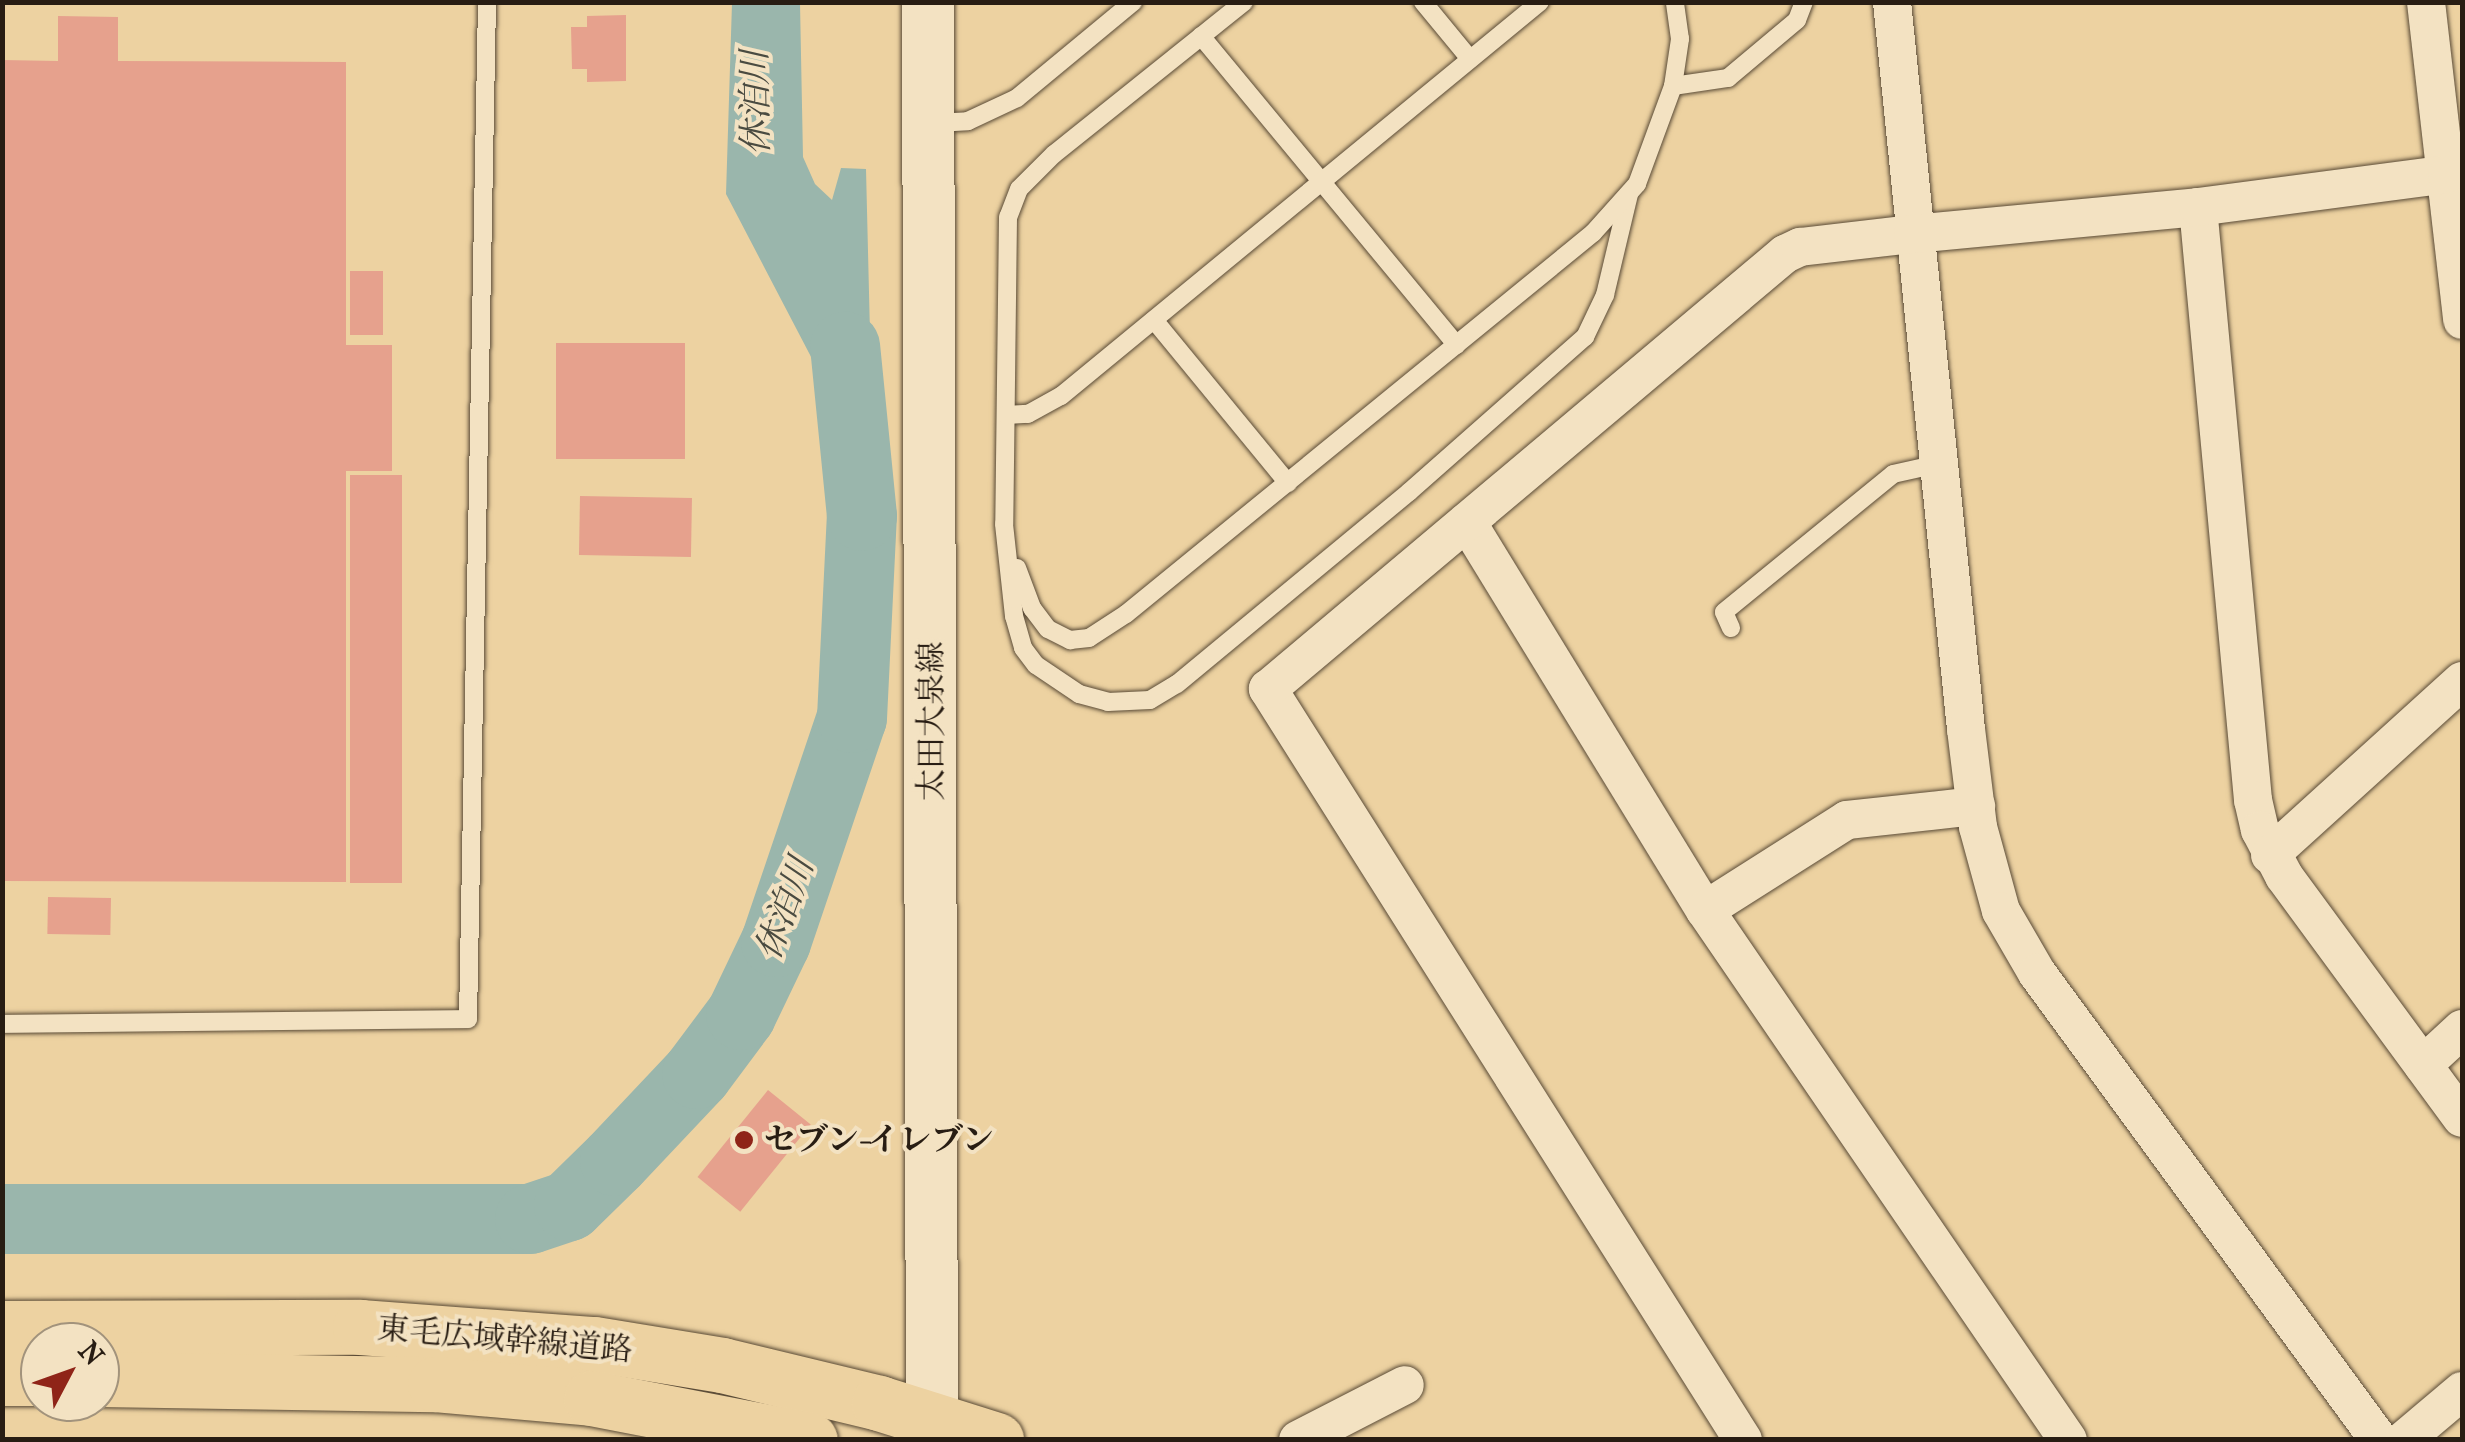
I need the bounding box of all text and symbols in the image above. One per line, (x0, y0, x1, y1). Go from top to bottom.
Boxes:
water label: 休泊川 (734, 50, 778, 156)
street label: 太田大泉線 (913, 641, 951, 801)
water label: 休泊川 (747, 852, 823, 966)
place label: セブン-イレブン (764, 1121, 996, 1159)
marker: セブン-イレブン (733, 1129, 755, 1151)
street label: 東毛広域幹線道路 (376, 1310, 634, 1370)
north arrow (20, 1322, 120, 1422)
text: N (72, 1334, 111, 1372)

